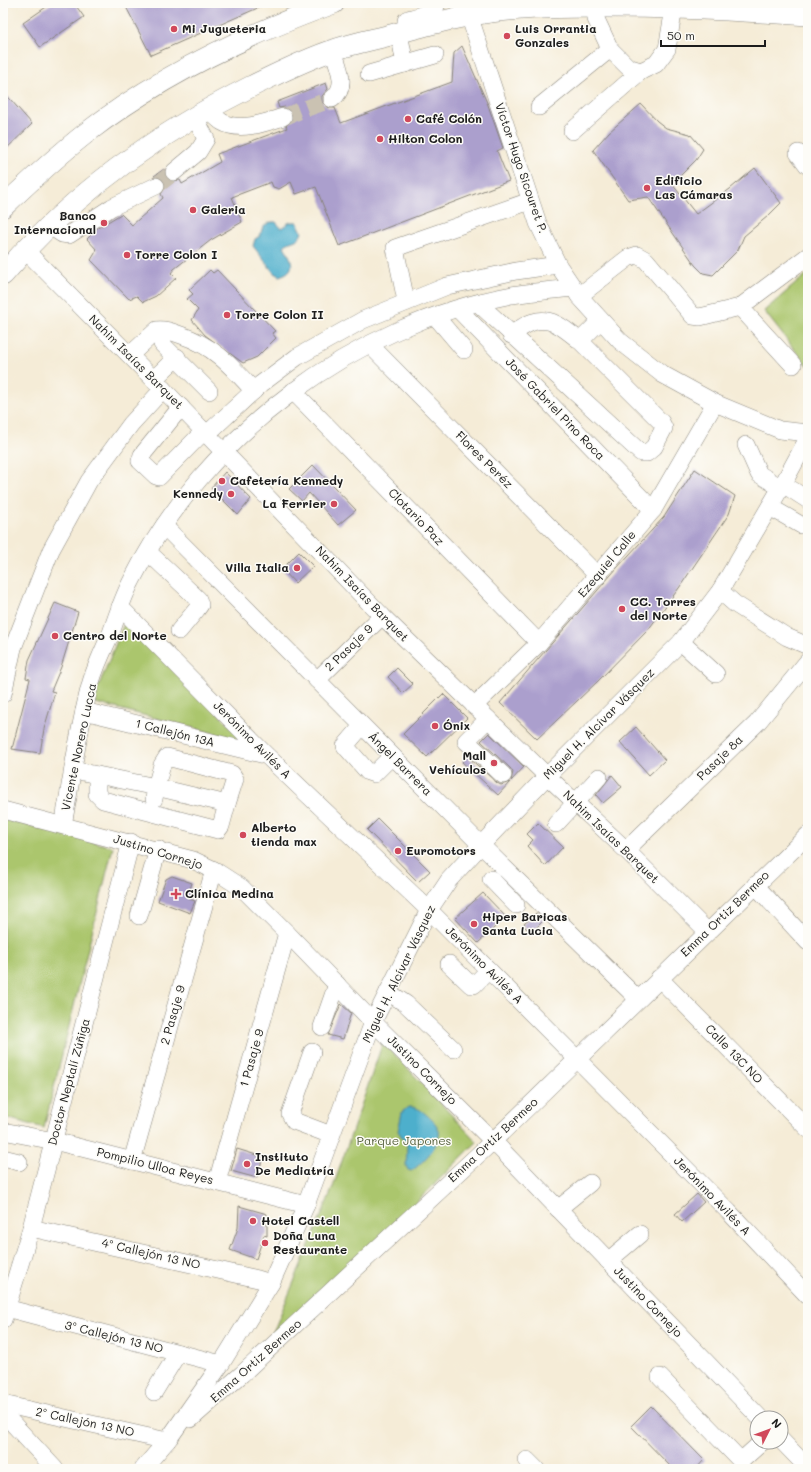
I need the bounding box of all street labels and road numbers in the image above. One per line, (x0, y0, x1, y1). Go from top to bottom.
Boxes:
street label: Víctor Hugo Sicouret P. (492, 100, 552, 235)
street label: Nahim Isaías Barquet (86, 311, 187, 412)
street label: José Gabriel Pino Roca (502, 354, 609, 463)
street label: Flores Peréz (453, 427, 517, 492)
street label: Clotario Paz (385, 484, 448, 549)
street label: Ezequiel Calle (574, 527, 639, 600)
street label: Nahim Isaías Barquet (313, 542, 413, 645)
street label: 2 Pasaje 9 (321, 620, 376, 674)
street label: Miguel H. Alcívar Vásquez (539, 664, 658, 782)
street label: Vicente Norero Lucca (57, 682, 99, 812)
street label: Jerónimo Avilés A (210, 697, 295, 782)
street label: 1 Callejón 13A (134, 714, 216, 750)
street label: Ángel Barrera (365, 728, 436, 799)
street label: Pasaje 8a (693, 731, 746, 783)
street label: Nahim Isaías Barquet (560, 786, 663, 886)
street label: Justino Cornejo (112, 830, 205, 872)
street label: Emma Ortiz Bermeo (677, 867, 772, 960)
street label: Miguel H. Alcívar Vásquez (358, 902, 439, 1045)
street label: Jerónimo Avilés A (442, 922, 527, 1007)
street label: 2 Pasaje 9 (156, 983, 188, 1046)
street label: Doctor Neptalí Zúñiga (43, 1016, 93, 1147)
street label: Calle 13C NO (702, 1020, 767, 1086)
street label: 1 Pasaje 9 (235, 1027, 267, 1089)
street label: Justino Cornejo (384, 1031, 461, 1108)
street label: Emma Ortiz Bermeo (444, 1093, 541, 1185)
street label: Pompilio Ulloa Reyes (95, 1143, 215, 1187)
street label: Jerónimo Avilés A (671, 1152, 755, 1238)
street label: 4º Callejón 13 NO (100, 1234, 202, 1272)
street label: Justino Cornejo (611, 1262, 687, 1340)
street label: Emma Ortiz Bermeo (206, 1315, 304, 1405)
street label: 3º Callejón 13 NO (63, 1316, 165, 1356)
street label: 2º Callejón 13 NO (34, 1403, 136, 1439)

